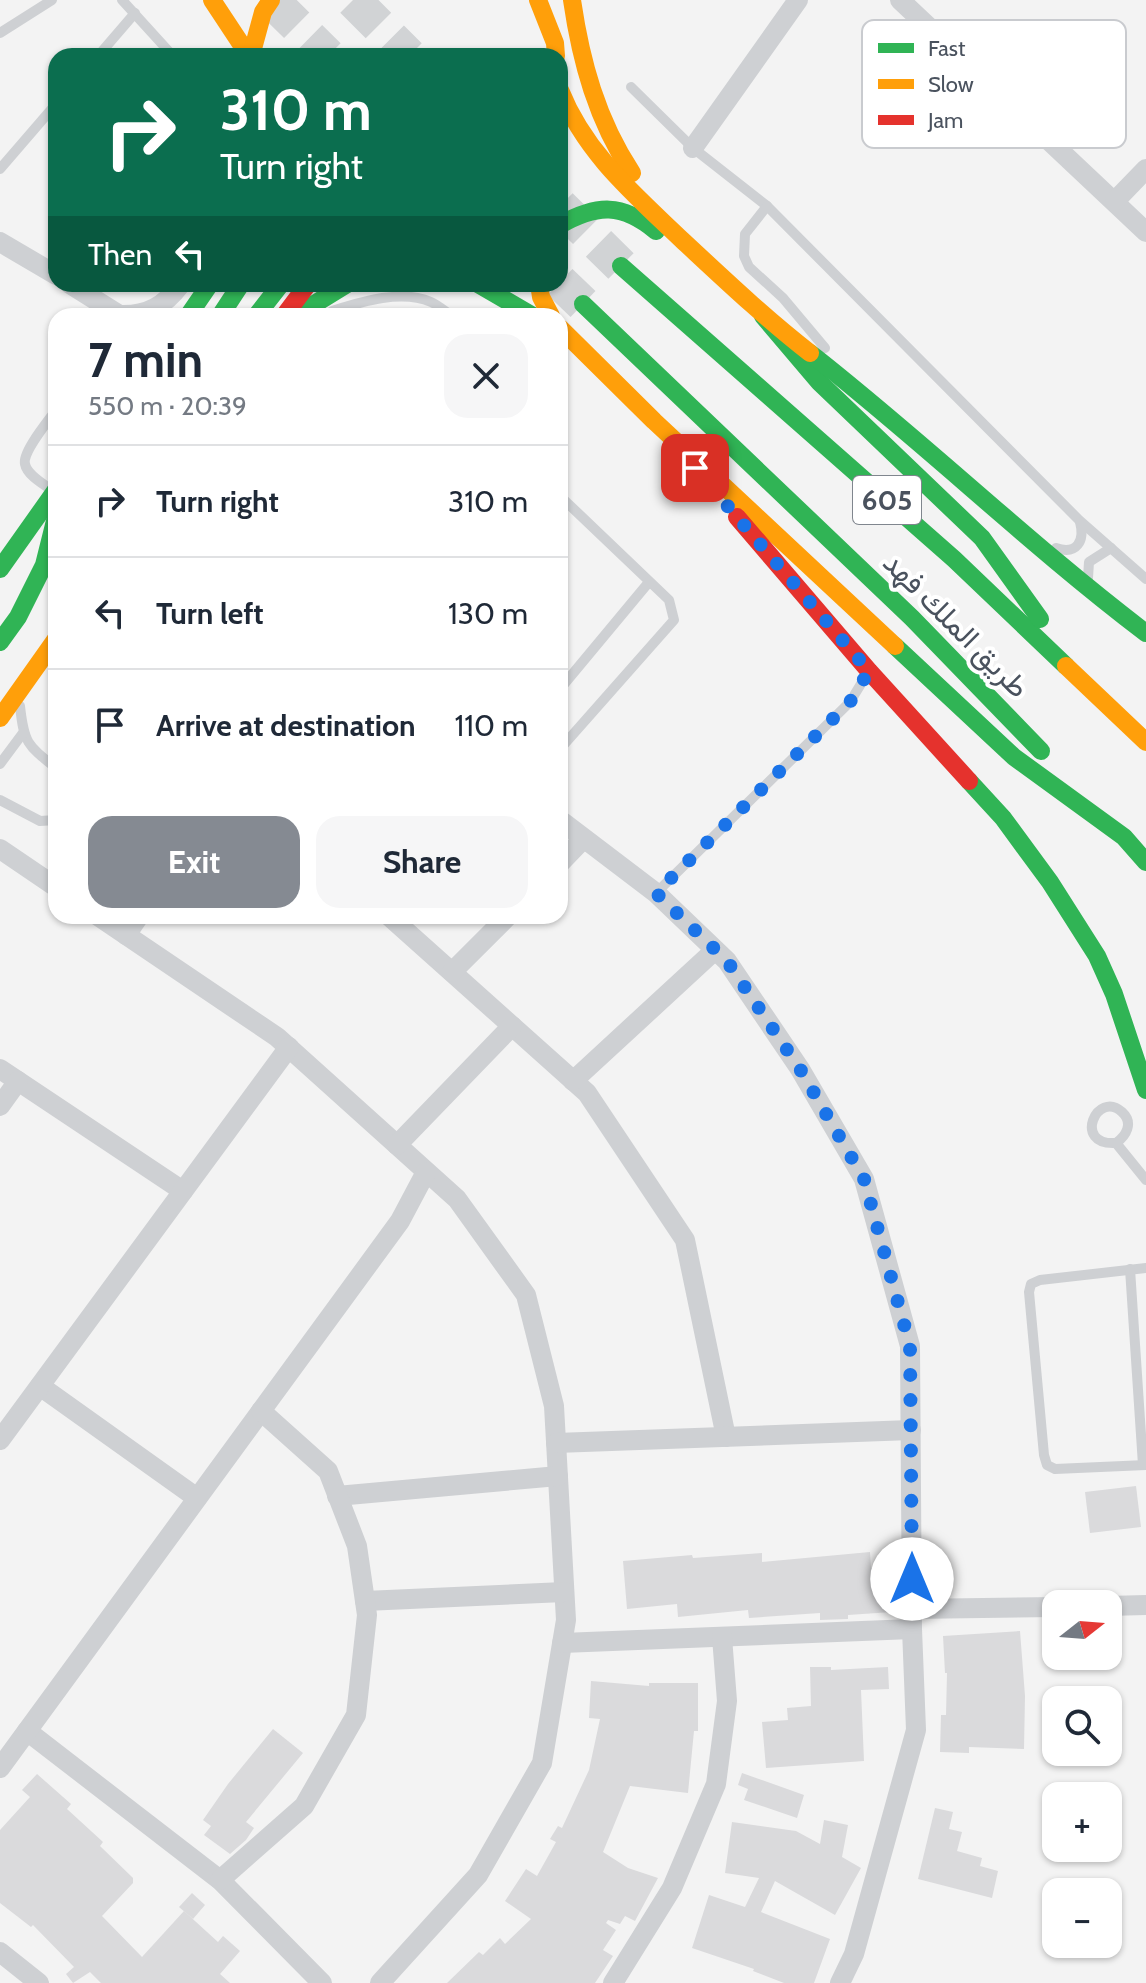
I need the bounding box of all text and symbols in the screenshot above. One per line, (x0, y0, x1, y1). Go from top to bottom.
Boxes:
legend (862, 20, 1126, 148)
text: Fast (928, 35, 966, 62)
text: Slow (928, 71, 974, 98)
text: 310 m (220, 76, 372, 144)
icon: right (88, 80, 192, 184)
text: Jam (927, 107, 963, 134)
text: Turn right (220, 144, 363, 188)
icon: left (168, 232, 212, 276)
text: Then (88, 236, 152, 273)
text: 7 min (88, 331, 203, 389)
button: close (444, 334, 528, 418)
text: 550 m · 20:39 (88, 390, 247, 422)
pin (661, 434, 729, 502)
icon: arrive (673, 446, 717, 490)
road number: 605 (853, 476, 921, 524)
icon: right (88, 479, 132, 523)
text: Turn right (156, 483, 279, 520)
text: 310 m (448, 483, 528, 520)
street label: طريق الملك فهد (876, 544, 1037, 705)
icon: left (88, 591, 132, 635)
text: Turn left (156, 595, 264, 632)
text: 130 m (448, 595, 528, 632)
icon: arrive (88, 703, 132, 747)
text: Arrive at destination (156, 707, 416, 744)
text: 110 m (454, 707, 528, 744)
button: Exit (88, 816, 300, 908)
button: Share (316, 816, 528, 908)
position arrow (870, 1537, 954, 1621)
north arrow (1042, 1590, 1122, 1670)
map controls (1042, 1590, 1122, 1958)
button: search (1042, 1686, 1122, 1766)
button: + (1042, 1782, 1122, 1862)
button: − (1042, 1878, 1122, 1958)

